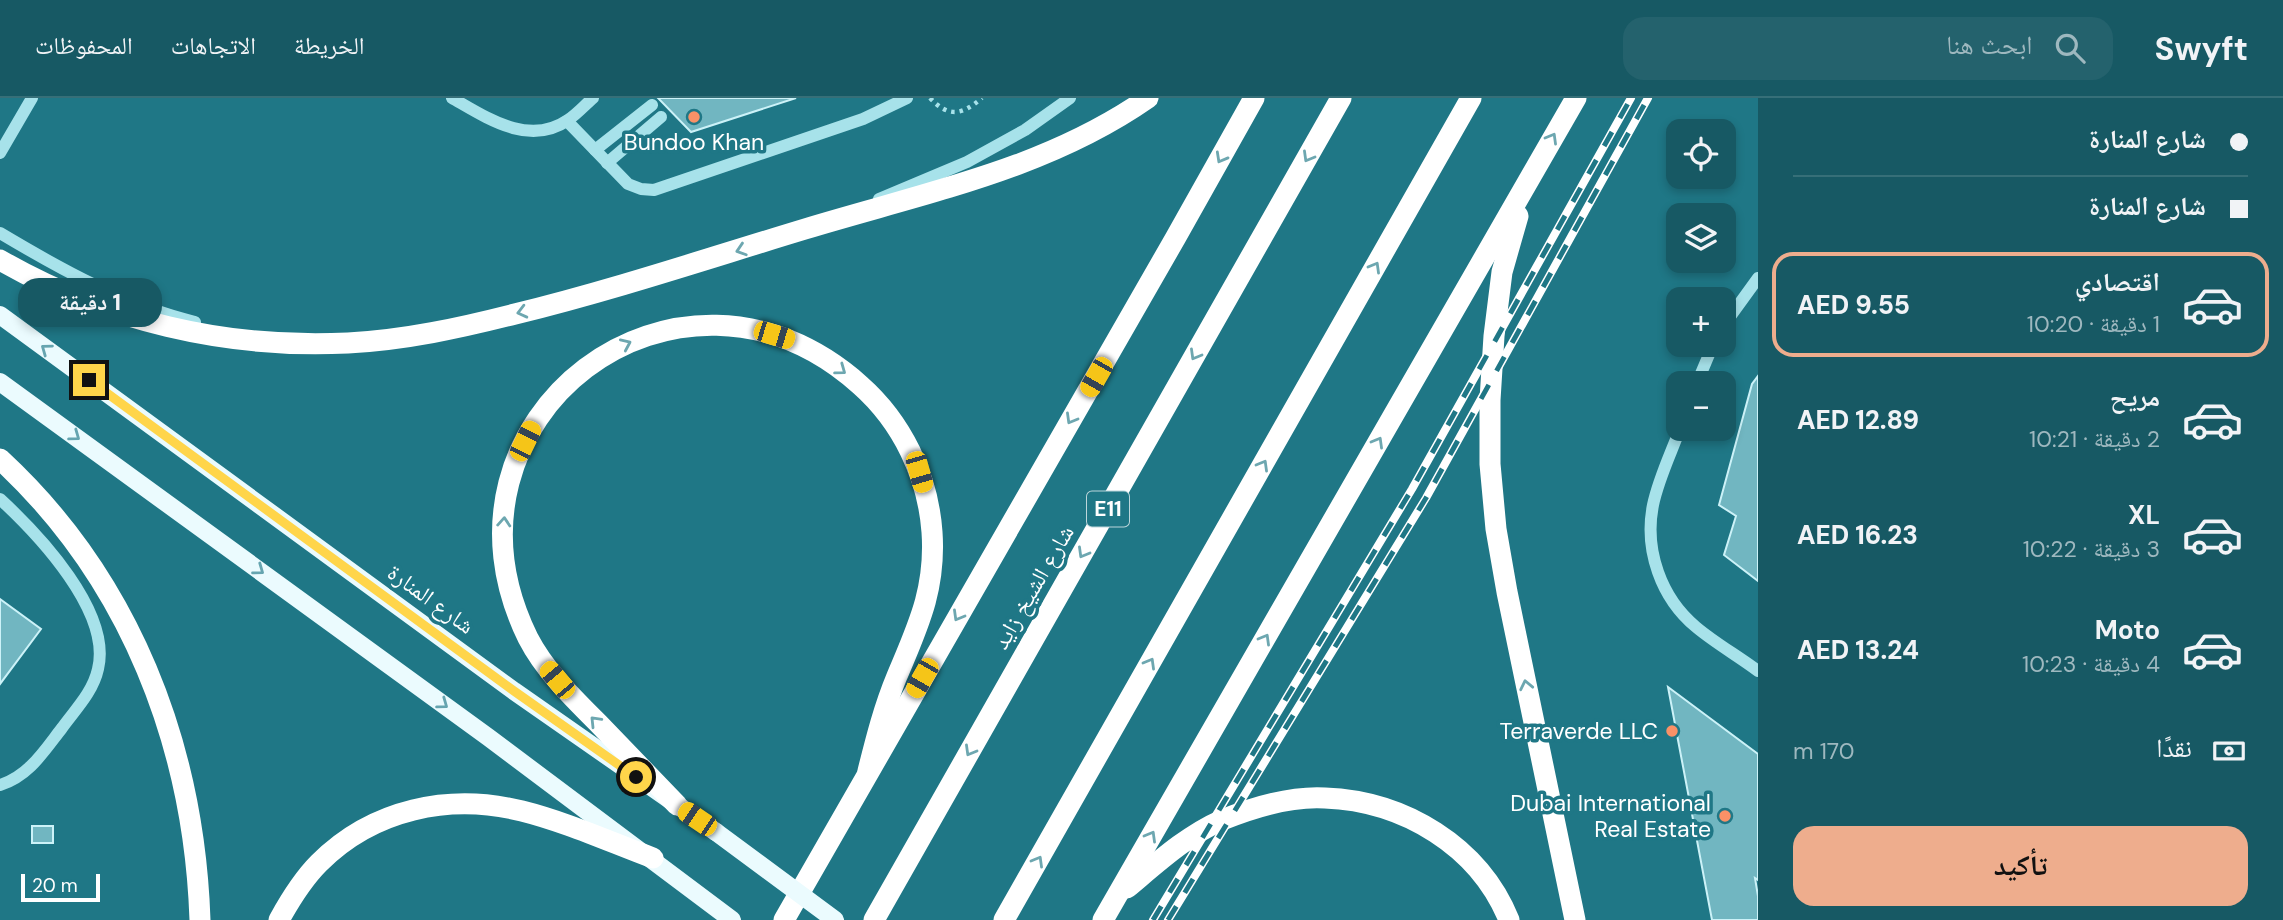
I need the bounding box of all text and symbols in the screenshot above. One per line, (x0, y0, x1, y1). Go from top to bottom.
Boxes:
search box (1623, 17, 2113, 80)
text: Swyft (2155, 27, 2248, 70)
text: ابحث هنا (1946, 28, 2033, 62)
icon: search (2051, 29, 2089, 67)
text: المحفوظات (35, 30, 133, 61)
text: الاتجاهات (171, 30, 256, 61)
text: الخريطة (294, 30, 365, 61)
marker: Bundoo Khan (686, 109, 702, 125)
map controls (1666, 119, 1736, 441)
button: locate (1666, 119, 1736, 189)
text: شارع المنارة (2089, 122, 2206, 156)
place label: Bundoo Khan (624, 127, 764, 157)
one-way arrow (1544, 133, 1557, 146)
one-way arrow (1216, 150, 1229, 163)
one-way arrow (1303, 150, 1316, 163)
text: شارع المنارة (2089, 189, 2206, 223)
button: layers (1666, 203, 1736, 273)
one-way arrow (735, 241, 747, 256)
one-way arrow (1367, 262, 1380, 274)
text: اقتصادي (2075, 265, 2160, 299)
icon: car (2181, 273, 2244, 336)
callout: 1 دقيقة (17, 278, 161, 328)
text: 1 دقيقة (59, 287, 121, 317)
button: + (1666, 287, 1736, 357)
text: AED 9.55 (1797, 288, 1910, 322)
one-way arrow (516, 304, 528, 319)
text: 1 دقيقة · 10:20 (2027, 309, 2160, 339)
car (751, 319, 798, 351)
one-way arrow (619, 338, 632, 352)
one-way arrow (41, 344, 54, 357)
one-way arrow (1190, 348, 1203, 360)
car (1077, 354, 1116, 400)
one-way arrow (833, 362, 846, 374)
route end (73, 364, 105, 396)
button: − (1666, 371, 1736, 441)
text: مريح (2110, 380, 2160, 414)
icon: car (2181, 388, 2244, 451)
text: AED 12.89 (1797, 403, 1919, 437)
one-way arrow (1067, 411, 1080, 424)
car (507, 418, 544, 464)
text: 2 دقيقة · 10:21 (2029, 424, 2160, 454)
one-way arrow (67, 428, 80, 441)
one-way arrow (1370, 437, 1383, 449)
car (904, 449, 935, 495)
one-way arrow (1255, 460, 1268, 472)
road number: E11 (1087, 492, 1129, 526)
text: XL (2128, 498, 2160, 532)
icon: car (2181, 503, 2244, 566)
one-way arrow (497, 516, 512, 527)
text: AED 16.23 (1797, 518, 1918, 552)
street label: شارع الشيخ زايد (985, 520, 1081, 654)
text: 3 دقيقة · 10:22 (2023, 534, 2160, 564)
one-way arrow (1078, 546, 1091, 558)
street label: شارع المنارة (382, 557, 480, 641)
one-way arrow (251, 562, 264, 574)
one-way arrow (953, 609, 966, 621)
text: Moto (2095, 613, 2160, 647)
icon: car (2181, 618, 2244, 681)
text: AED 13.24 (1797, 633, 1919, 667)
one-way arrow (1257, 634, 1270, 647)
text: 4 دقيقة · 10:23 (2022, 649, 2160, 679)
car (903, 655, 942, 701)
car (536, 657, 579, 703)
one-way arrow (1142, 657, 1155, 670)
one-way arrow (1520, 679, 1535, 691)
one-way arrow (435, 696, 448, 708)
one-way arrow (591, 716, 604, 729)
place label: Terraverde LLC (1499, 716, 1658, 746)
marker: Terraverde LLC (1664, 723, 1680, 739)
text: نقدًا (2156, 731, 2192, 765)
icon: cash (2210, 732, 2248, 770)
text: 170 m (1793, 736, 1855, 766)
one-way arrow (965, 743, 978, 756)
route start (620, 761, 652, 793)
place label: Dubai International Real Estate (1510, 788, 1711, 844)
car (674, 799, 721, 839)
marker: Dubai International Real Estate (1717, 808, 1733, 824)
button: تأكيد (1793, 826, 2248, 906)
one-way arrow (1143, 831, 1156, 844)
one-way arrow (1030, 855, 1043, 868)
scale bar (21, 871, 100, 903)
text: 20 m (32, 873, 78, 898)

